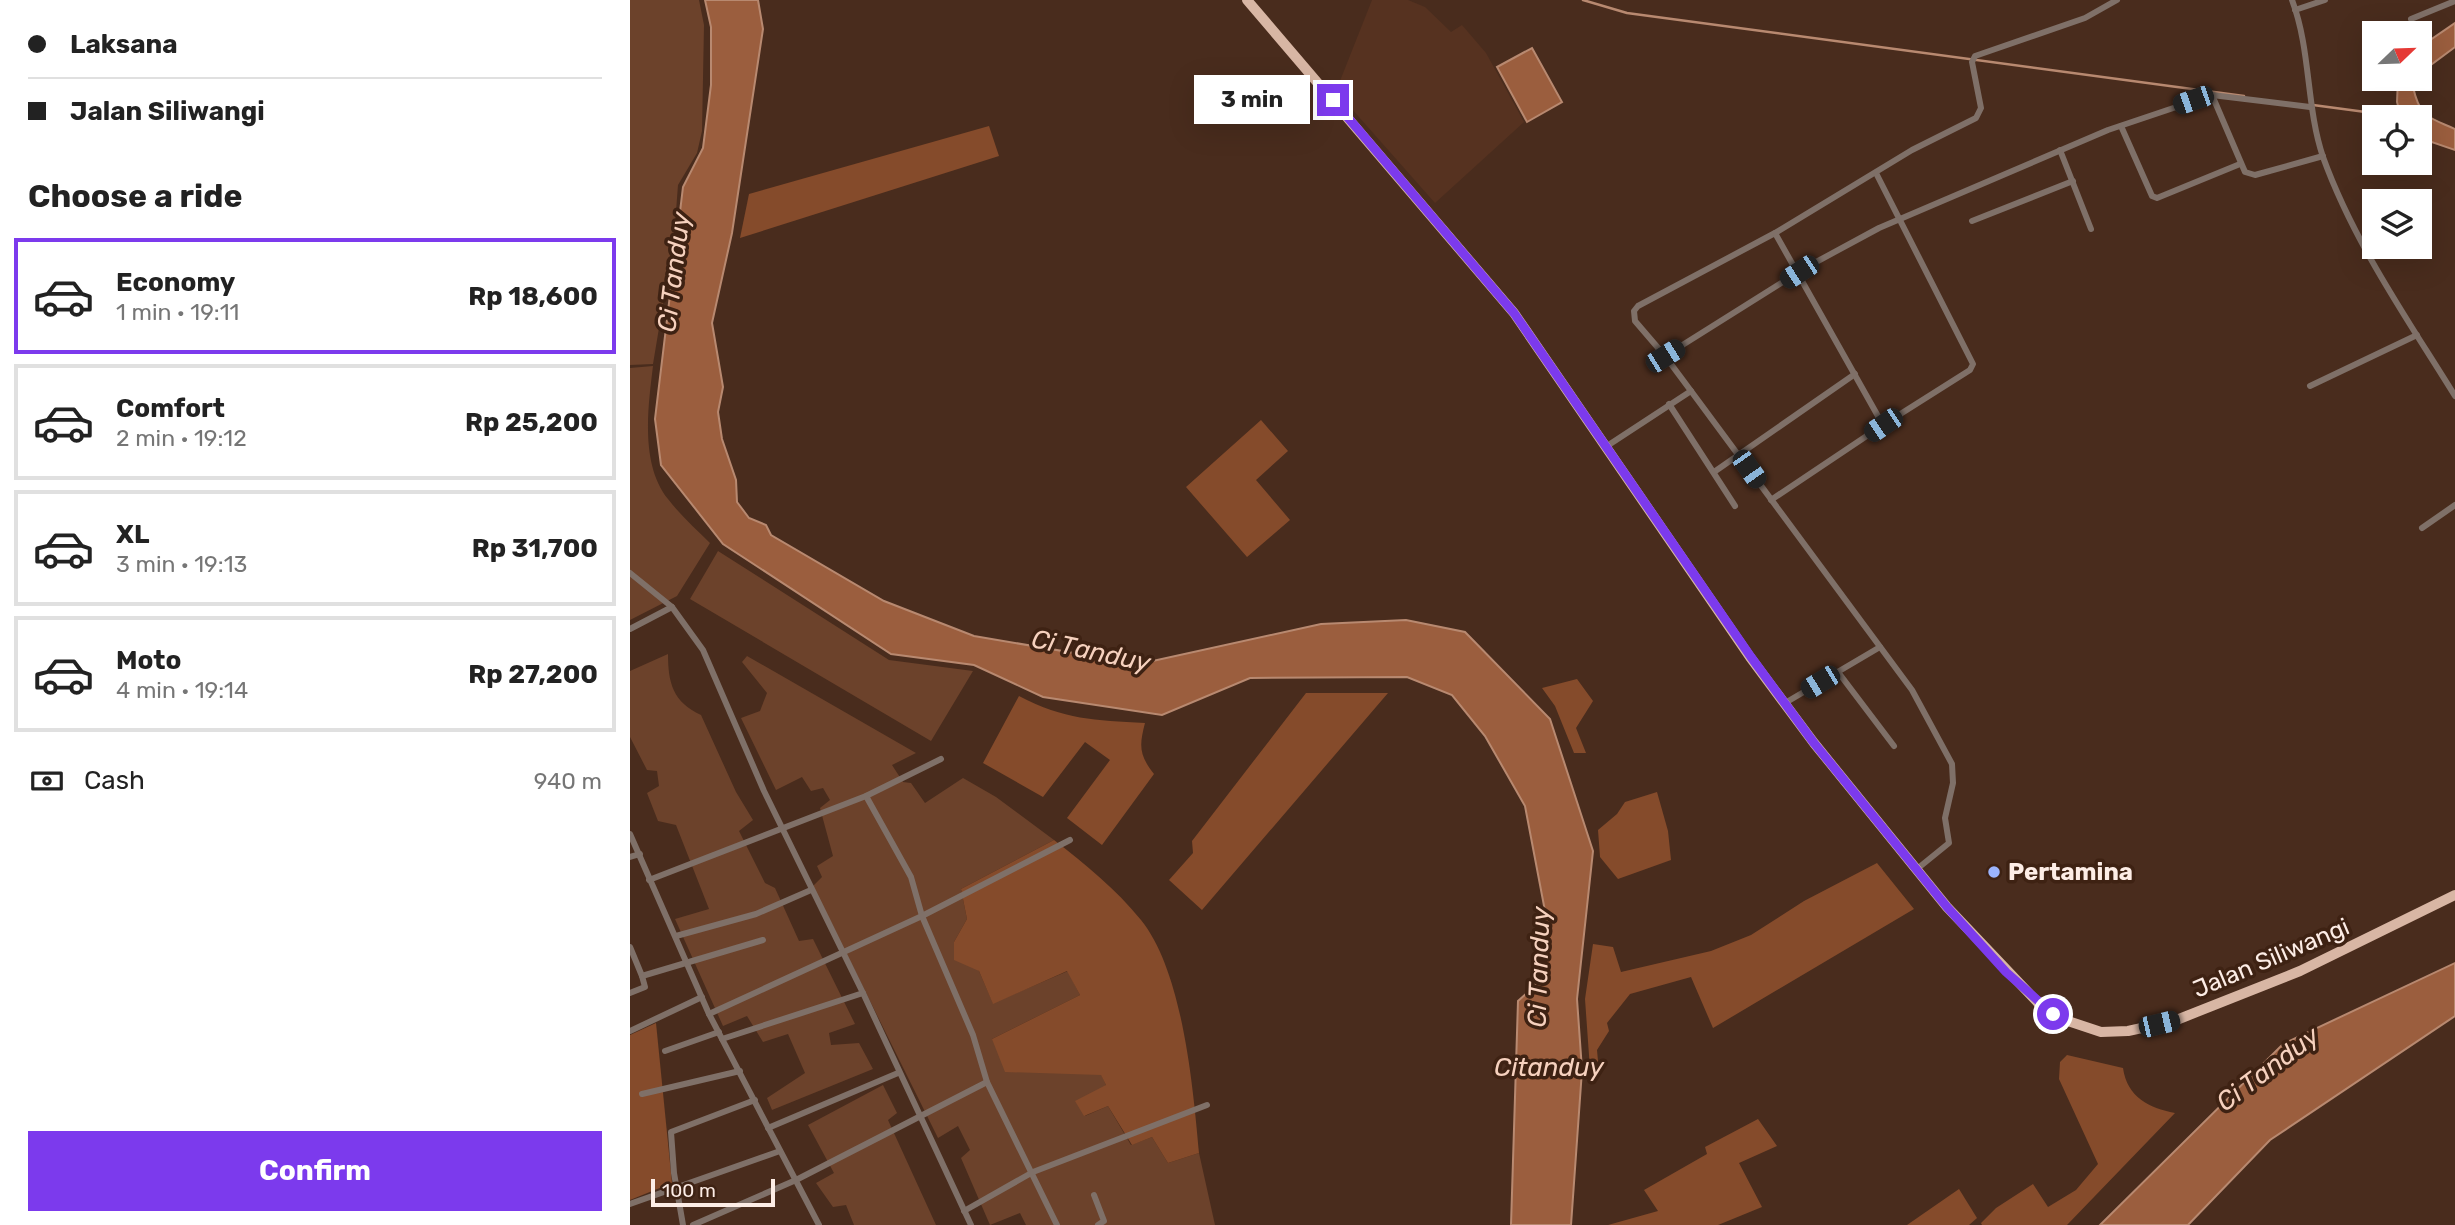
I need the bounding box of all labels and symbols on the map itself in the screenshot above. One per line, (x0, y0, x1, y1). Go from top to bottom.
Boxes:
north arrow (2362, 21, 2432, 91)
callout: 3 min (1193, 76, 1308, 124)
car (2170, 83, 2217, 117)
route end (1317, 84, 1349, 116)
water label: Ci Tanduy (651, 210, 697, 334)
car (1776, 252, 1823, 292)
car (1642, 336, 1689, 376)
car (1860, 405, 1907, 445)
car (1729, 446, 1770, 492)
water label: Ci Tanduy (1029, 623, 1154, 679)
car (1797, 662, 1844, 702)
place label: Pertamina (2008, 858, 2133, 886)
marker: Pertamina (1986, 864, 2002, 880)
water label: Ci Tanduy (1521, 906, 1557, 1028)
street label: Jalan Siliwangi (2189, 912, 2353, 1004)
route start (2037, 998, 2069, 1030)
car (2137, 1009, 2182, 1039)
water label: Ci Tanduy (2210, 1020, 2326, 1118)
water label: Citanduy (1494, 1052, 1605, 1083)
scale bar (651, 1176, 775, 1208)

